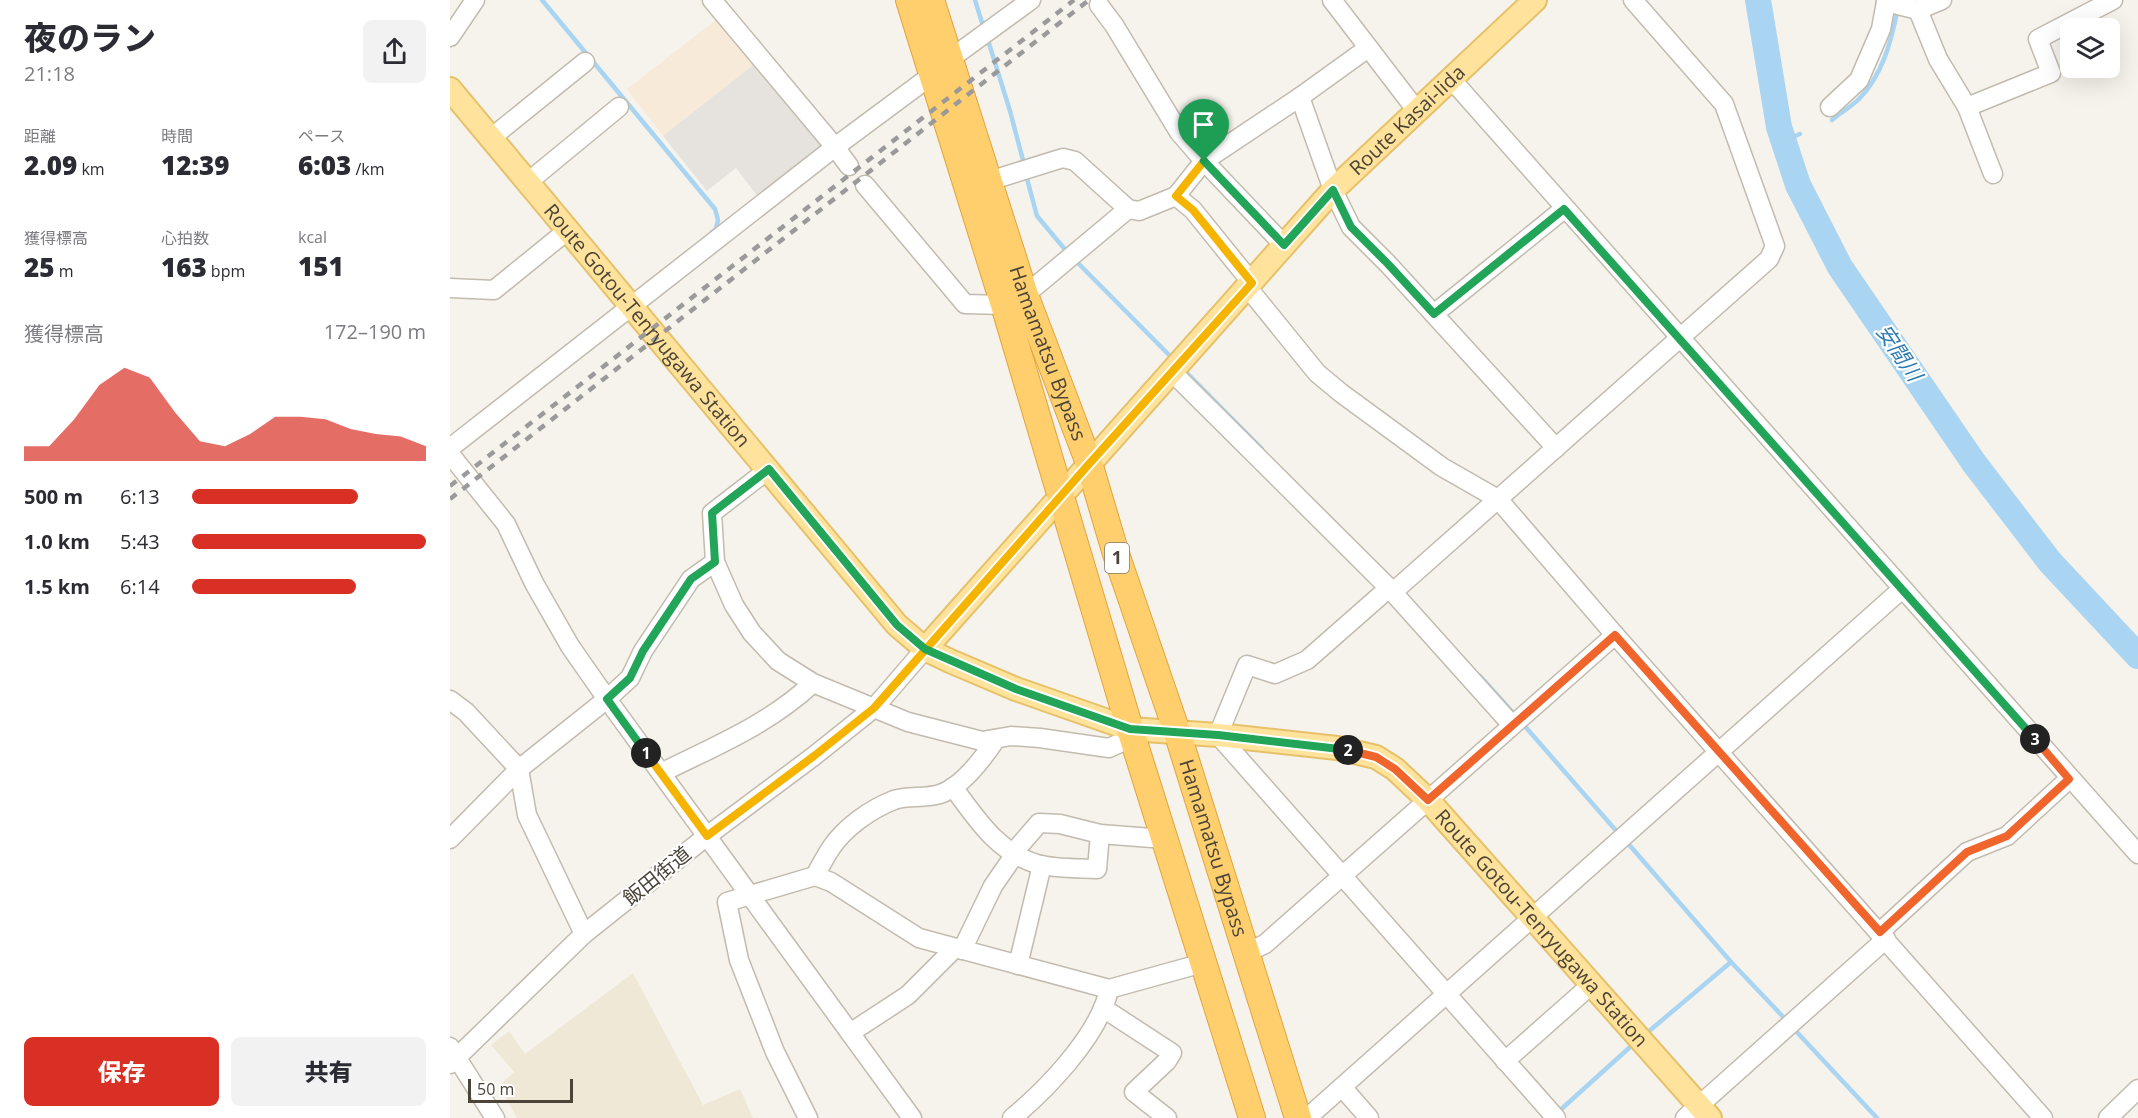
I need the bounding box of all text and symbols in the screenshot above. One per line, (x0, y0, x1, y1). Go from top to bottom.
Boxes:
text: 夜のラン (24, 15, 156, 60)
map controls (2060, 18, 2120, 78)
button: layers (2060, 18, 2120, 78)
button: share (363, 20, 426, 83)
street label: Route Kasai-Iida (1343, 59, 1471, 181)
text: 21:18 (24, 60, 75, 87)
pin (1178, 99, 1229, 161)
icon: arrive (1187, 108, 1220, 141)
text: 距離 (24, 125, 56, 147)
text: 時間 (161, 125, 193, 147)
text: ペース (298, 125, 345, 147)
text: 2.09 (24, 147, 77, 183)
text: 12:39 (161, 147, 229, 183)
text: 6:03 (298, 147, 351, 183)
text: km (77, 158, 105, 180)
text: /km (351, 158, 384, 180)
street label: Route Gotou-Tenryugawa Station (538, 198, 757, 453)
text: kcal (298, 226, 327, 248)
text: 獲得標高 (24, 227, 88, 249)
text: 心拍数 (161, 227, 209, 249)
text: 151 (298, 248, 344, 284)
text: 25 (24, 249, 54, 285)
text: 163 (161, 249, 207, 285)
text: m (54, 260, 73, 282)
text: bpm (207, 260, 245, 282)
street label: Hamamatsu Bypass (1004, 262, 1093, 444)
text: 172–190 m (324, 318, 426, 345)
water label: 安間川 (1871, 318, 1930, 388)
text: 獲得標高 (24, 320, 104, 347)
text: 500 m (24, 483, 83, 510)
text: 6:13 (120, 483, 160, 510)
text: 1.0 km (24, 528, 90, 555)
text: 5:43 (120, 528, 160, 555)
road number: 1 (1105, 543, 1129, 573)
text: 1.5 km (24, 573, 90, 600)
text: 6:14 (120, 573, 160, 600)
pin: 3 (2020, 724, 2050, 754)
text: 3 (2030, 728, 2040, 750)
pin: 2 (1333, 735, 1363, 765)
pin: 1 (631, 738, 661, 768)
text: 2 (1343, 739, 1353, 761)
text: 1 (641, 742, 651, 764)
street label: Hamamatsu Bypass (1173, 756, 1254, 940)
street label: Route Gotou-Tenryugawa Station (1429, 803, 1655, 1052)
street label: 飯田街道 (617, 840, 696, 911)
button: 保存 (24, 1037, 219, 1106)
button: 共有 (231, 1037, 426, 1106)
scale bar (468, 1076, 573, 1104)
text: 50 m (477, 1078, 514, 1100)

